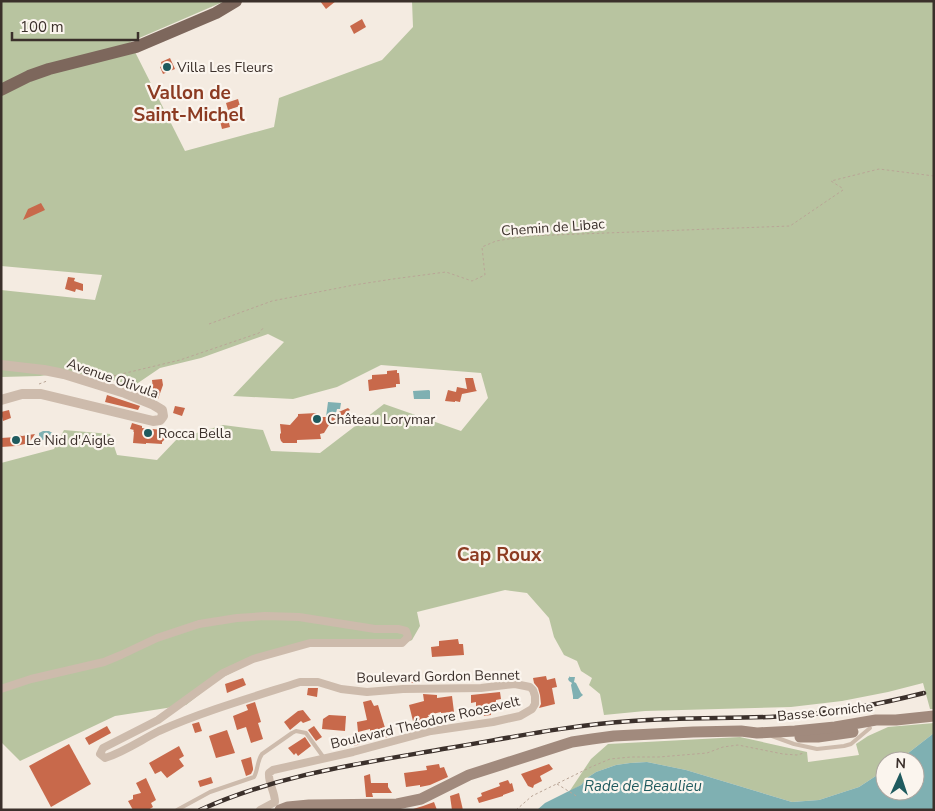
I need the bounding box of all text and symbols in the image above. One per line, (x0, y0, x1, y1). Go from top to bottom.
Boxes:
scale bar (12, 10, 139, 42)
text: 100 m (20, 17, 64, 37)
place label: Villa Les Fleurs (176, 58, 274, 77)
marker: Villa Les Fleurs (161, 61, 173, 73)
district label: Vallon de Saint-Michel (133, 80, 245, 128)
street label: Chemin de Libac (501, 214, 606, 241)
street label: Avenue Olivula (64, 354, 161, 403)
place label: Château Lorymar (327, 410, 435, 429)
marker: Château Lorymar (311, 413, 323, 425)
place label: Rocca Bella (158, 424, 231, 443)
marker: Rocca Bella (142, 427, 154, 439)
place label: Le Nid d'Aigle (26, 431, 114, 450)
marker: Le Nid d'Aigle (10, 434, 22, 446)
district label: Cap Roux (457, 542, 542, 568)
street label: Boulevard Gordon Bennet (356, 666, 520, 687)
street label: Boulevard Théodore Roosevelt (329, 691, 522, 754)
street label: Basse Corniche (776, 697, 874, 726)
north arrow (875, 751, 925, 801)
text: N (895, 754, 906, 773)
water label: Rade de Beaulieu (584, 776, 702, 796)

